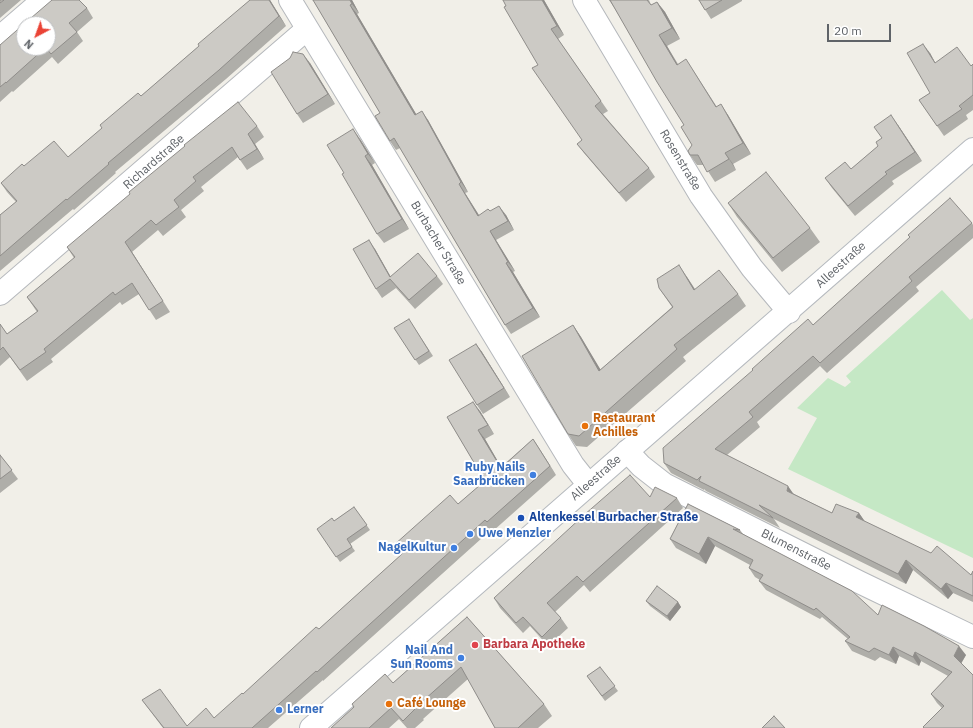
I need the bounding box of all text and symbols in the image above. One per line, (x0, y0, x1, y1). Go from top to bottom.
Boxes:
north arrow (16, 16, 56, 56)
scale bar (829, 16, 893, 42)
text: 20 m (834, 23, 862, 38)
text: N (21, 36, 36, 52)
street label: Rosenstraße (656, 127, 704, 193)
street label: Richardstraße (121, 132, 187, 192)
street label: Burbacher Straße (407, 198, 469, 288)
street label: Alleestraße (813, 239, 869, 291)
place label: Restaurant Achilles (593, 412, 655, 440)
marker: Restaurant Achilles (580, 421, 590, 431)
street label: Alleestraße (568, 452, 624, 504)
place label: Ruby Nails Saarbrücken (453, 461, 525, 489)
marker: Ruby Nails Saarbrücken (528, 470, 538, 480)
place label: Altenkessel Burbacher Straße (529, 511, 698, 525)
marker: Altenkessel Burbacher Straße (516, 513, 526, 523)
street label: Blumenstraße (759, 526, 833, 574)
place label: Uwe Menzler (478, 527, 551, 541)
marker: Uwe Menzler (465, 529, 475, 539)
place label: NagelKultur (378, 541, 446, 555)
marker: NagelKultur (449, 543, 459, 553)
place label: Barbara Apotheke (483, 638, 585, 652)
marker: Barbara Apotheke (470, 640, 480, 650)
place label: Nail And Sun Rooms (390, 644, 453, 672)
marker: Nail And Sun Rooms (456, 653, 466, 663)
place label: Café Lounge (397, 697, 466, 711)
marker: Café Lounge (384, 699, 394, 709)
place label: Lerner (287, 703, 324, 717)
marker: Lerner (274, 705, 284, 715)

